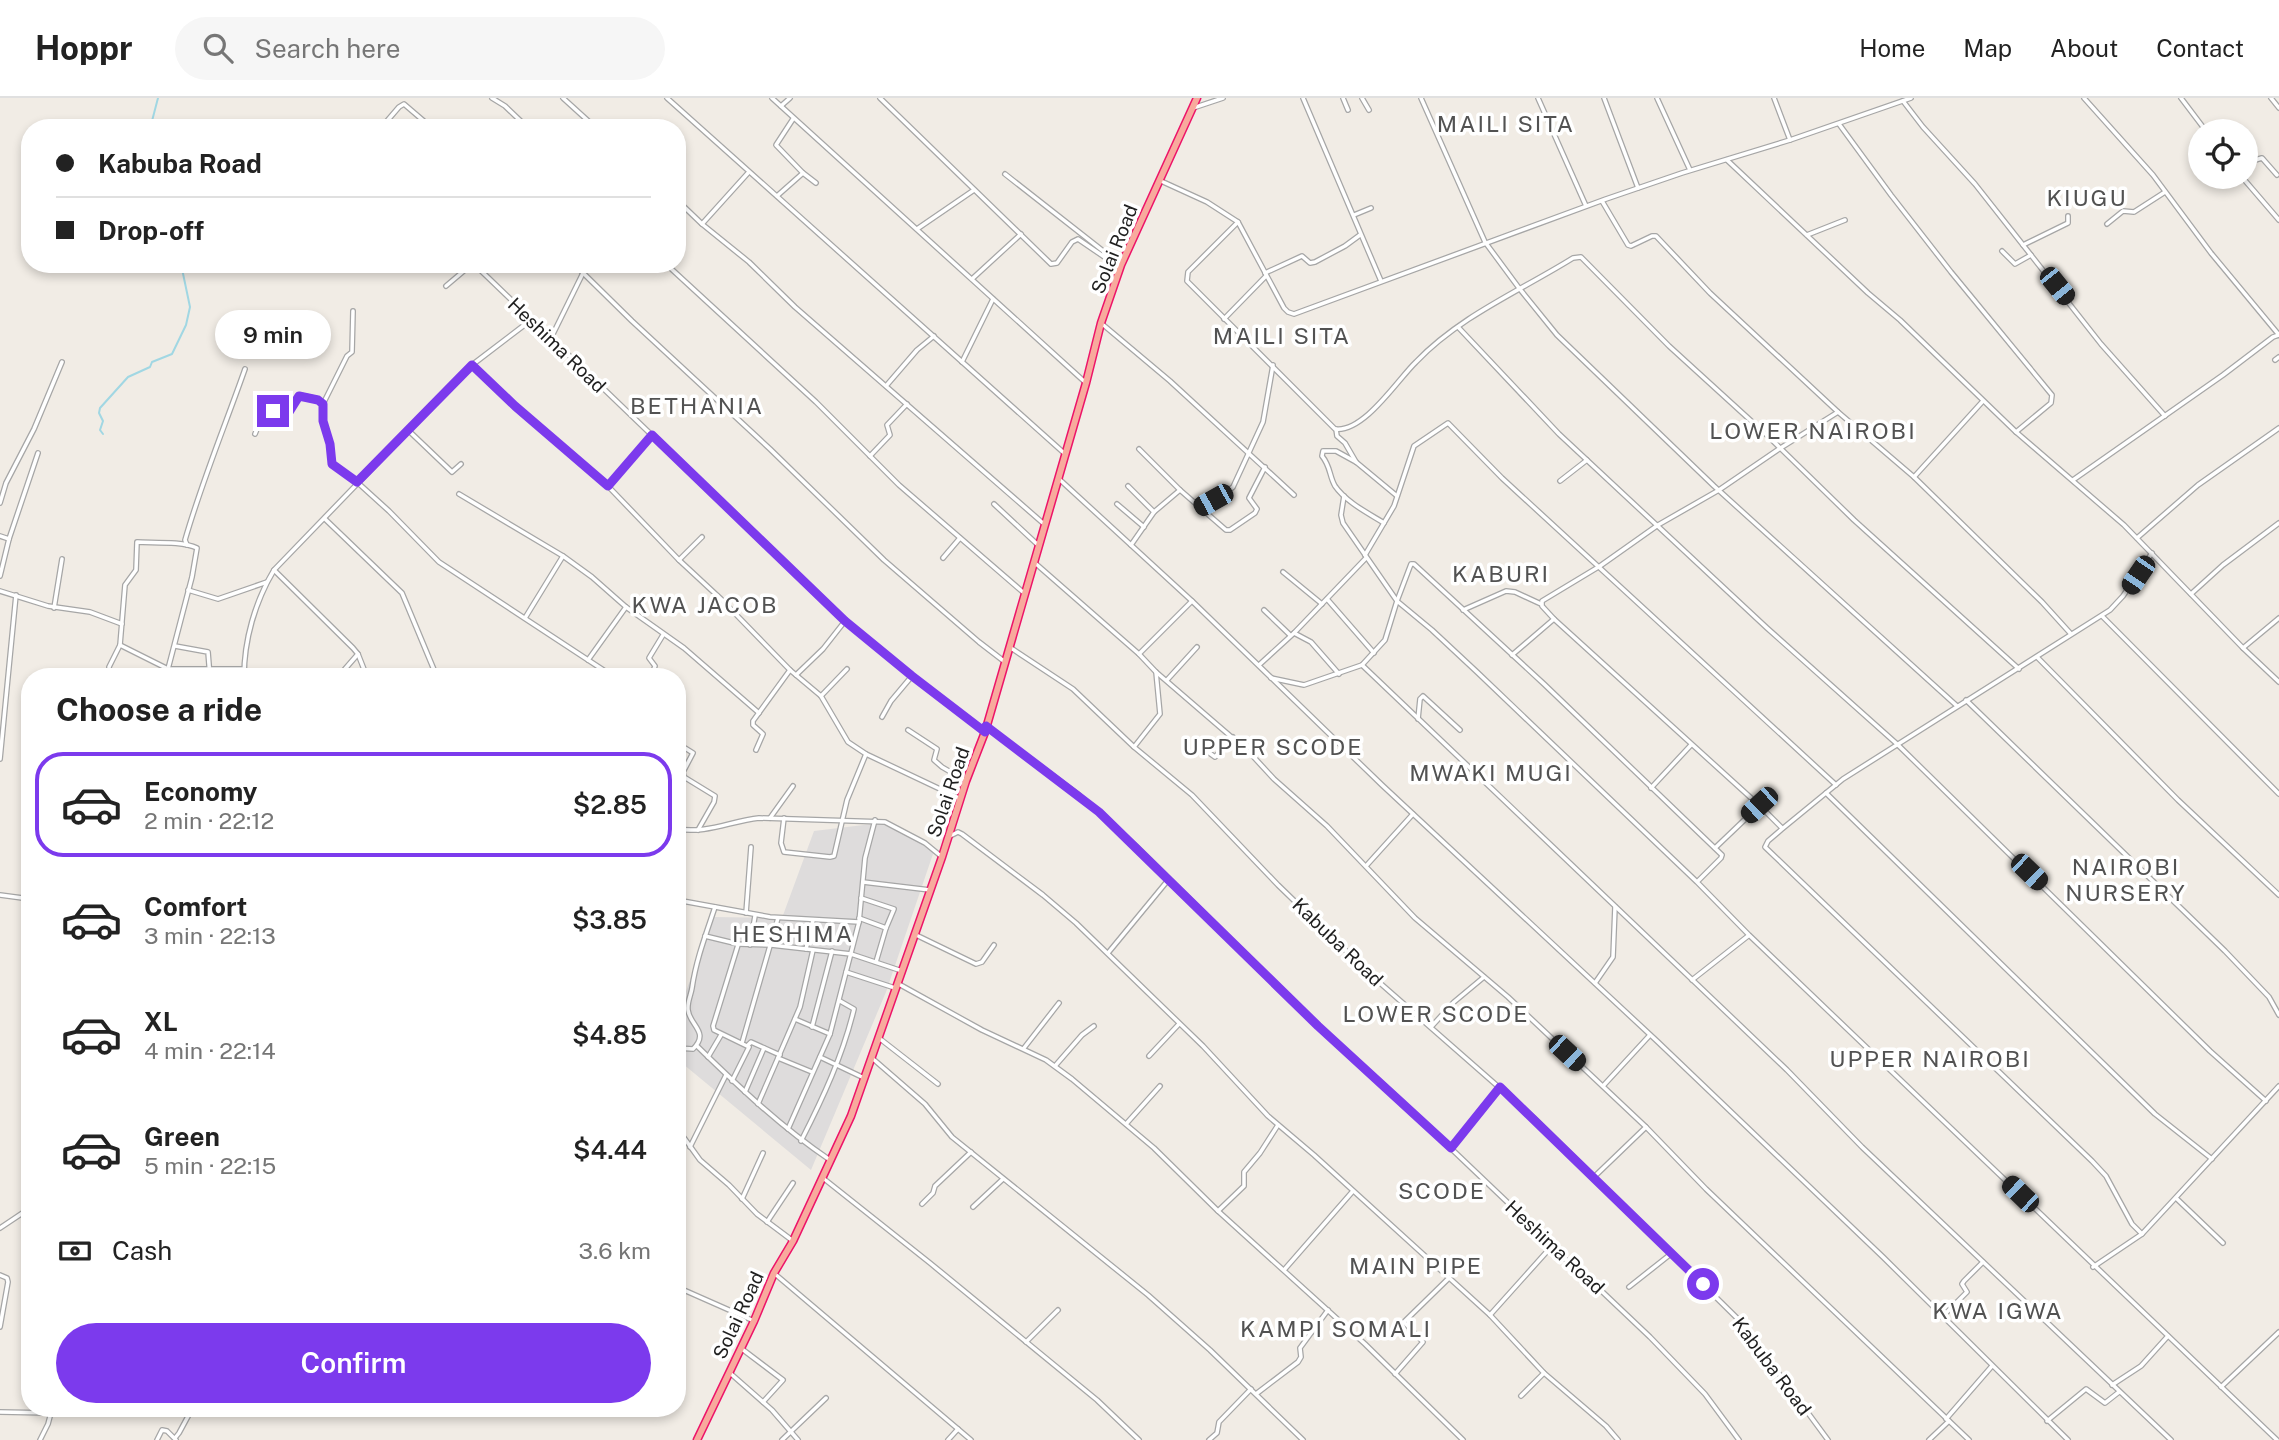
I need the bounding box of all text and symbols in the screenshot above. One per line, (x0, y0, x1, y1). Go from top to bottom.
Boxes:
search box (175, 17, 665, 80)
text: Hoppr (35, 29, 133, 67)
icon: search (199, 29, 237, 67)
text: Search here (255, 33, 401, 64)
text: Home (1859, 34, 1925, 62)
text: Map (1963, 34, 2012, 62)
text: About (2050, 34, 2118, 62)
text: Contact (2156, 34, 2244, 62)
district label: MAILI SITA (1437, 110, 1575, 137)
map controls (2188, 119, 2258, 189)
button: locate (2188, 119, 2258, 189)
text: Kabuba Road (98, 148, 262, 179)
district label: KIUGU (2046, 184, 2128, 211)
street label: Solai Road (1086, 201, 1142, 297)
text: Drop-off (98, 215, 204, 246)
car (2036, 263, 2079, 309)
street label: Heshima Road (504, 293, 610, 397)
callout: 9 min (215, 310, 331, 358)
text: 9 min (243, 321, 303, 348)
district label: MAILI SITA (1213, 322, 1351, 349)
district label: BETHANIA (630, 392, 764, 419)
route end (257, 395, 289, 427)
district label: LOWER NAIROBI (1709, 417, 1917, 444)
car (1190, 481, 1237, 519)
car (2118, 552, 2159, 598)
district label: KABURI (1452, 560, 1550, 587)
district label: KWA JACOB (632, 591, 778, 618)
text: Choose a ride (56, 691, 262, 728)
district label: UPPER SCODE (1182, 733, 1364, 760)
street label: Solai Road (922, 744, 974, 840)
district label: MWAKI MUGI (1409, 759, 1573, 786)
icon: car (60, 773, 123, 836)
text: Economy (144, 776, 257, 807)
car (1737, 783, 1782, 827)
text: $2.85 (573, 789, 647, 820)
text: 2 min · 22:12 (144, 807, 274, 834)
car (2007, 850, 2052, 894)
district label: NAIROBI NURSERY (2065, 853, 2187, 906)
icon: car (60, 888, 123, 951)
text: Comfort (144, 891, 247, 922)
street label: Kabuba Road (1288, 893, 1388, 991)
text: $3.85 (572, 904, 647, 935)
district label: HESHIMA (732, 920, 854, 947)
text: 3 min · 22:13 (144, 922, 276, 949)
district label: LOWER SCODE (1343, 1000, 1529, 1027)
icon: car (60, 1003, 123, 1066)
text: XL (144, 1006, 178, 1037)
text: $4.85 (572, 1019, 647, 1050)
car (1545, 1031, 1590, 1075)
text: 4 min · 22:14 (144, 1037, 276, 1064)
district label: UPPER NAIROBI (1829, 1045, 2031, 1072)
icon: car (60, 1118, 123, 1181)
text: Green (144, 1121, 220, 1152)
text: $4.44 (573, 1134, 647, 1165)
text: 5 min · 22:15 (144, 1152, 276, 1179)
car (1998, 1172, 2043, 1216)
district label: SCODE (1398, 1177, 1486, 1204)
street label: Heshima Road (1501, 1196, 1609, 1298)
icon: cash (56, 1232, 94, 1270)
text: Cash (112, 1235, 172, 1266)
text: 3.6 km (579, 1237, 651, 1264)
district label: MAIN PIPE (1349, 1252, 1483, 1279)
street label: Solai Road (708, 1268, 768, 1362)
route start (1687, 1268, 1719, 1300)
district label: KWA IGWA (1932, 1297, 2064, 1324)
street label: Kabuba Road (1728, 1313, 1816, 1419)
district label: KAMPI SOMALI (1240, 1315, 1432, 1342)
button: Confirm (56, 1323, 651, 1403)

